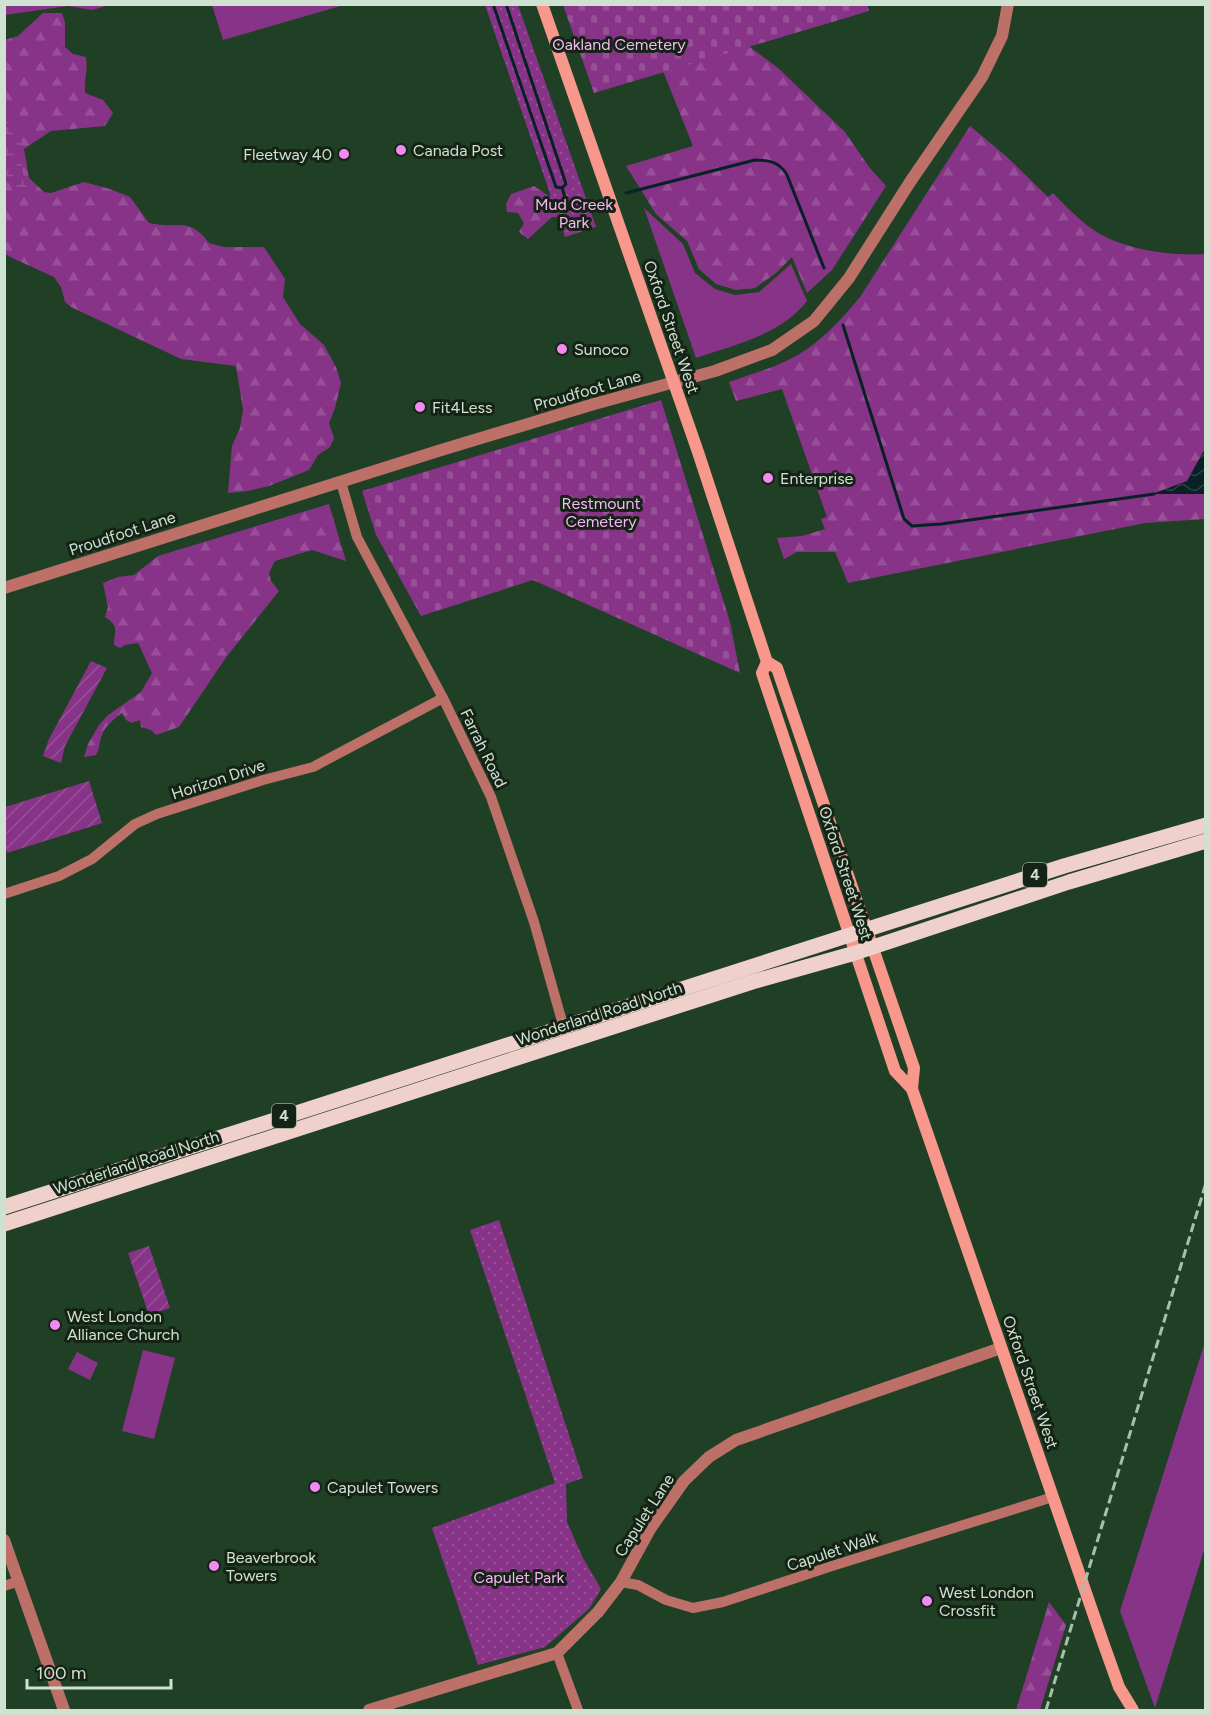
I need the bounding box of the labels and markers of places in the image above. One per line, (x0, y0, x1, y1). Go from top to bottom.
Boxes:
place label: Canada Post (413, 141, 503, 160)
marker: Canada Post (394, 143, 408, 157)
place label: Fleetway 40 (243, 145, 332, 164)
marker: Fleetway 40 (337, 147, 351, 161)
place label: Sunoco (574, 340, 629, 359)
marker: Sunoco (555, 342, 569, 356)
place label: Fit4Less (432, 398, 492, 417)
marker: Fit4Less (413, 400, 427, 414)
place label: Enterprise (780, 469, 854, 488)
marker: Enterprise (761, 471, 775, 485)
place label: West London Alliance Church (67, 1307, 179, 1344)
marker: West London Alliance Church (48, 1318, 62, 1332)
place label: Capulet Towers (327, 1478, 438, 1497)
marker: Capulet Towers (308, 1480, 322, 1494)
place label: Beaverbrook Towers (226, 1548, 316, 1585)
marker: Beaverbrook Towers (207, 1559, 221, 1573)
place label: West London Crossfit (939, 1583, 1034, 1620)
marker: West London Crossfit (920, 1594, 934, 1608)

